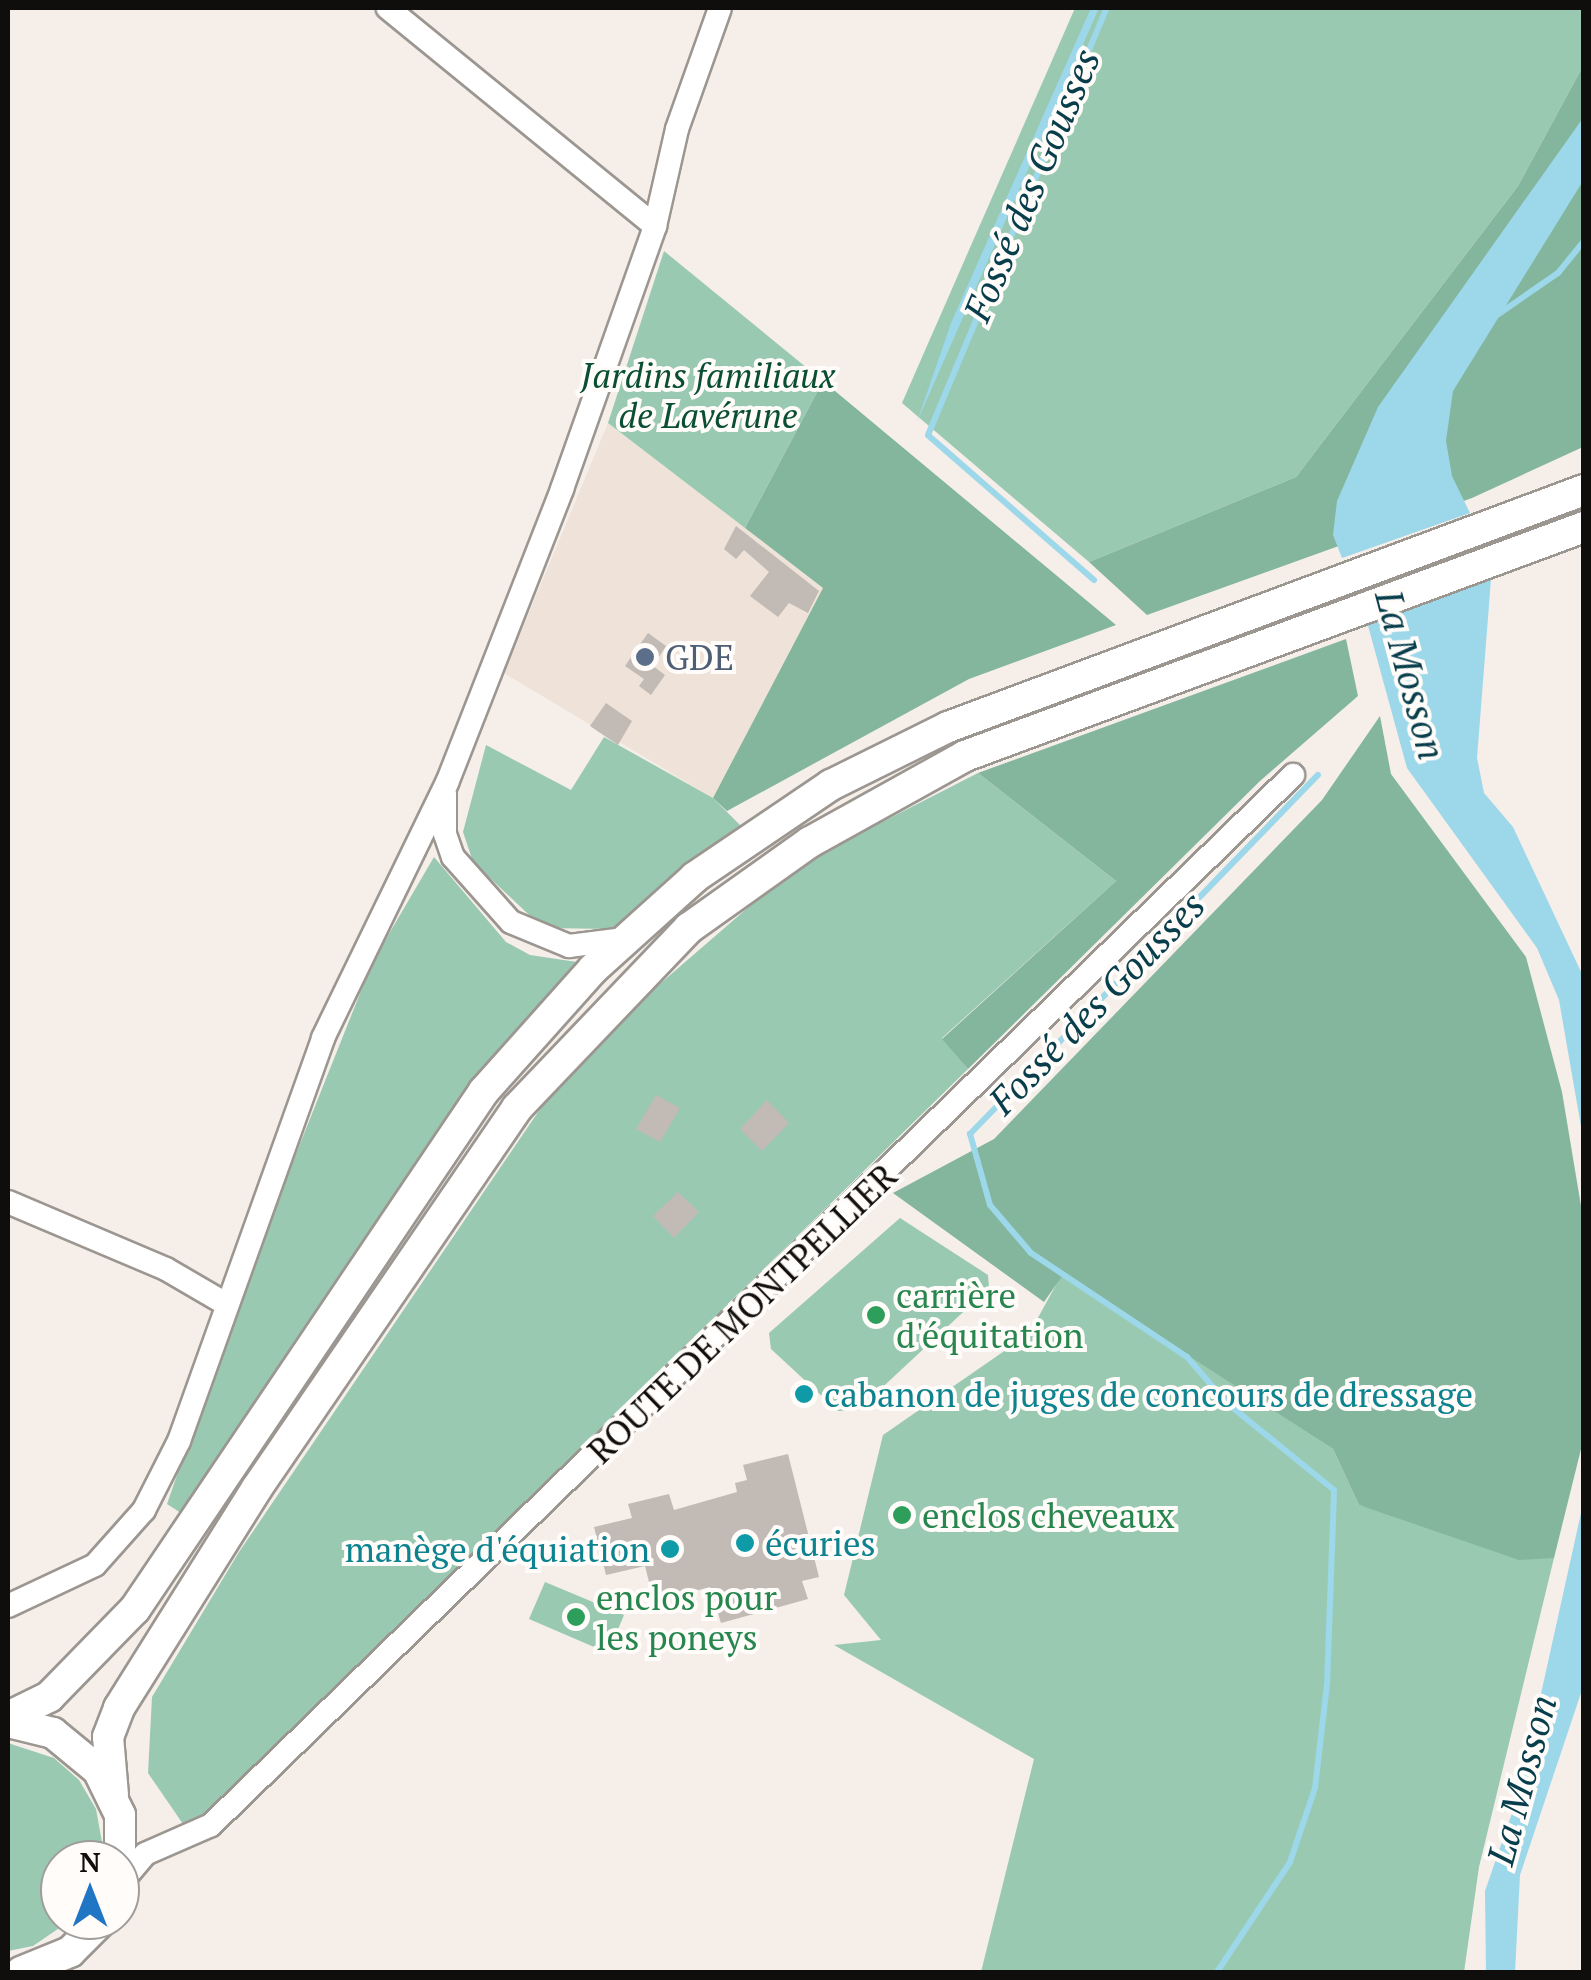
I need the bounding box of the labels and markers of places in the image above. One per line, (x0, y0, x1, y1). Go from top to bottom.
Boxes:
place label: GDE (665, 636, 734, 678)
marker: GDE (634, 646, 656, 668)
place label: carrière d'équitation (896, 1274, 1084, 1356)
marker: carrière d'équitation (865, 1304, 887, 1326)
place label: cabanon de juges de concours de dressage (824, 1373, 1473, 1415)
marker: cabanon de juges de concours de dressage (793, 1383, 815, 1405)
place label: enclos cheveaux (922, 1494, 1175, 1536)
marker: enclos cheveaux (891, 1504, 913, 1526)
place label: écuries (765, 1522, 876, 1564)
place label: manège d'équiation (345, 1528, 650, 1570)
marker: écuries (734, 1532, 756, 1554)
marker: manège d'équiation (659, 1538, 681, 1560)
place label: enclos pour les poneys (596, 1576, 777, 1658)
marker: enclos pour les poneys (565, 1606, 587, 1628)

